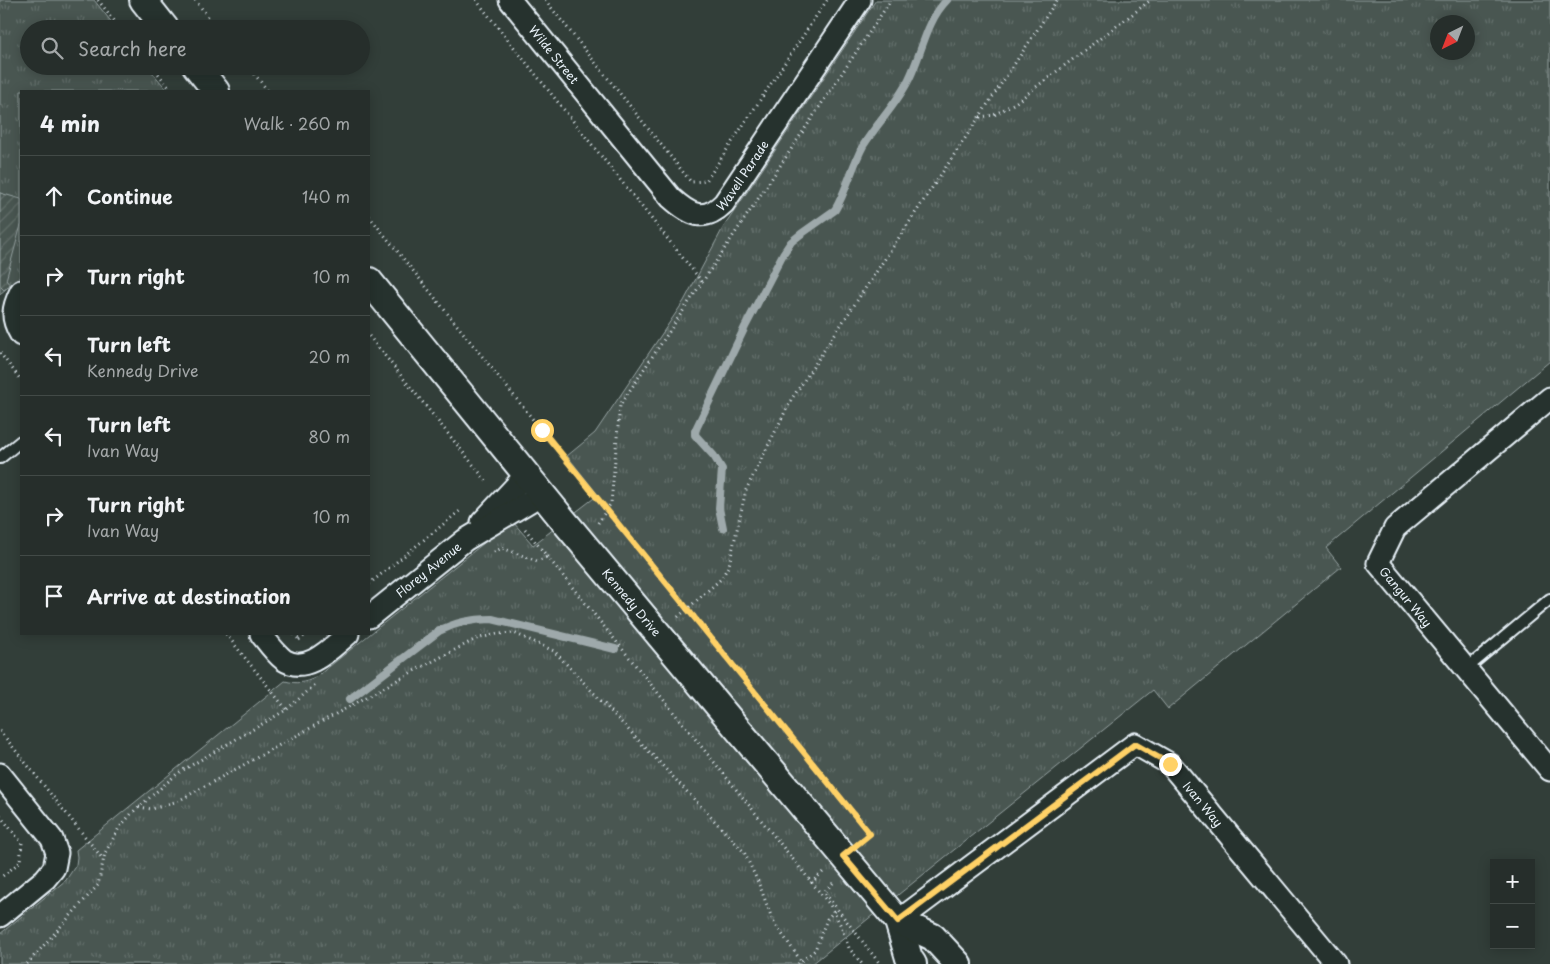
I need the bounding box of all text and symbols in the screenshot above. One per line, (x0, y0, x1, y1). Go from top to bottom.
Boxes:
north arrow (1430, 15, 1475, 60)
search box (20, 20, 370, 75)
street label: Wilde Street (525, 21, 584, 88)
icon: search (38, 34, 66, 62)
text: Search here (78, 34, 187, 62)
text: 4 min (40, 107, 100, 139)
text: Walk · 260 m (244, 111, 350, 135)
street label: Wavell Parade (712, 136, 773, 215)
icon: ahead (40, 182, 68, 210)
text: Continue (87, 182, 173, 210)
text: 140 m (302, 184, 350, 208)
icon: right (40, 262, 68, 290)
text: Turn right (87, 262, 185, 290)
text: 10 m (313, 264, 350, 288)
text: Turn left (87, 330, 171, 358)
icon: left (40, 342, 68, 370)
text: 20 m (309, 344, 350, 368)
text: Kennedy Drive (87, 358, 198, 382)
text: Turn left (87, 410, 171, 438)
route start (531, 419, 554, 442)
icon: left (40, 422, 68, 450)
text: 80 m (308, 424, 350, 448)
text: Ivan Way (87, 438, 159, 462)
text: Turn right (87, 490, 185, 518)
icon: right (40, 502, 68, 530)
text: 10 m (313, 504, 350, 528)
text: Ivan Way (87, 518, 159, 542)
street label: Florey Avenue (392, 537, 465, 601)
street label: Gangur Way (1375, 563, 1437, 631)
street label: Kennedy Drive (598, 564, 665, 640)
icon: arrive (40, 582, 68, 610)
text: Arrive at destination (87, 582, 291, 610)
route end (1159, 753, 1182, 776)
street label: Ivan Way (1179, 777, 1227, 831)
map controls (1490, 859, 1535, 949)
button: + (1490, 859, 1535, 904)
button: − (1490, 904, 1535, 949)

